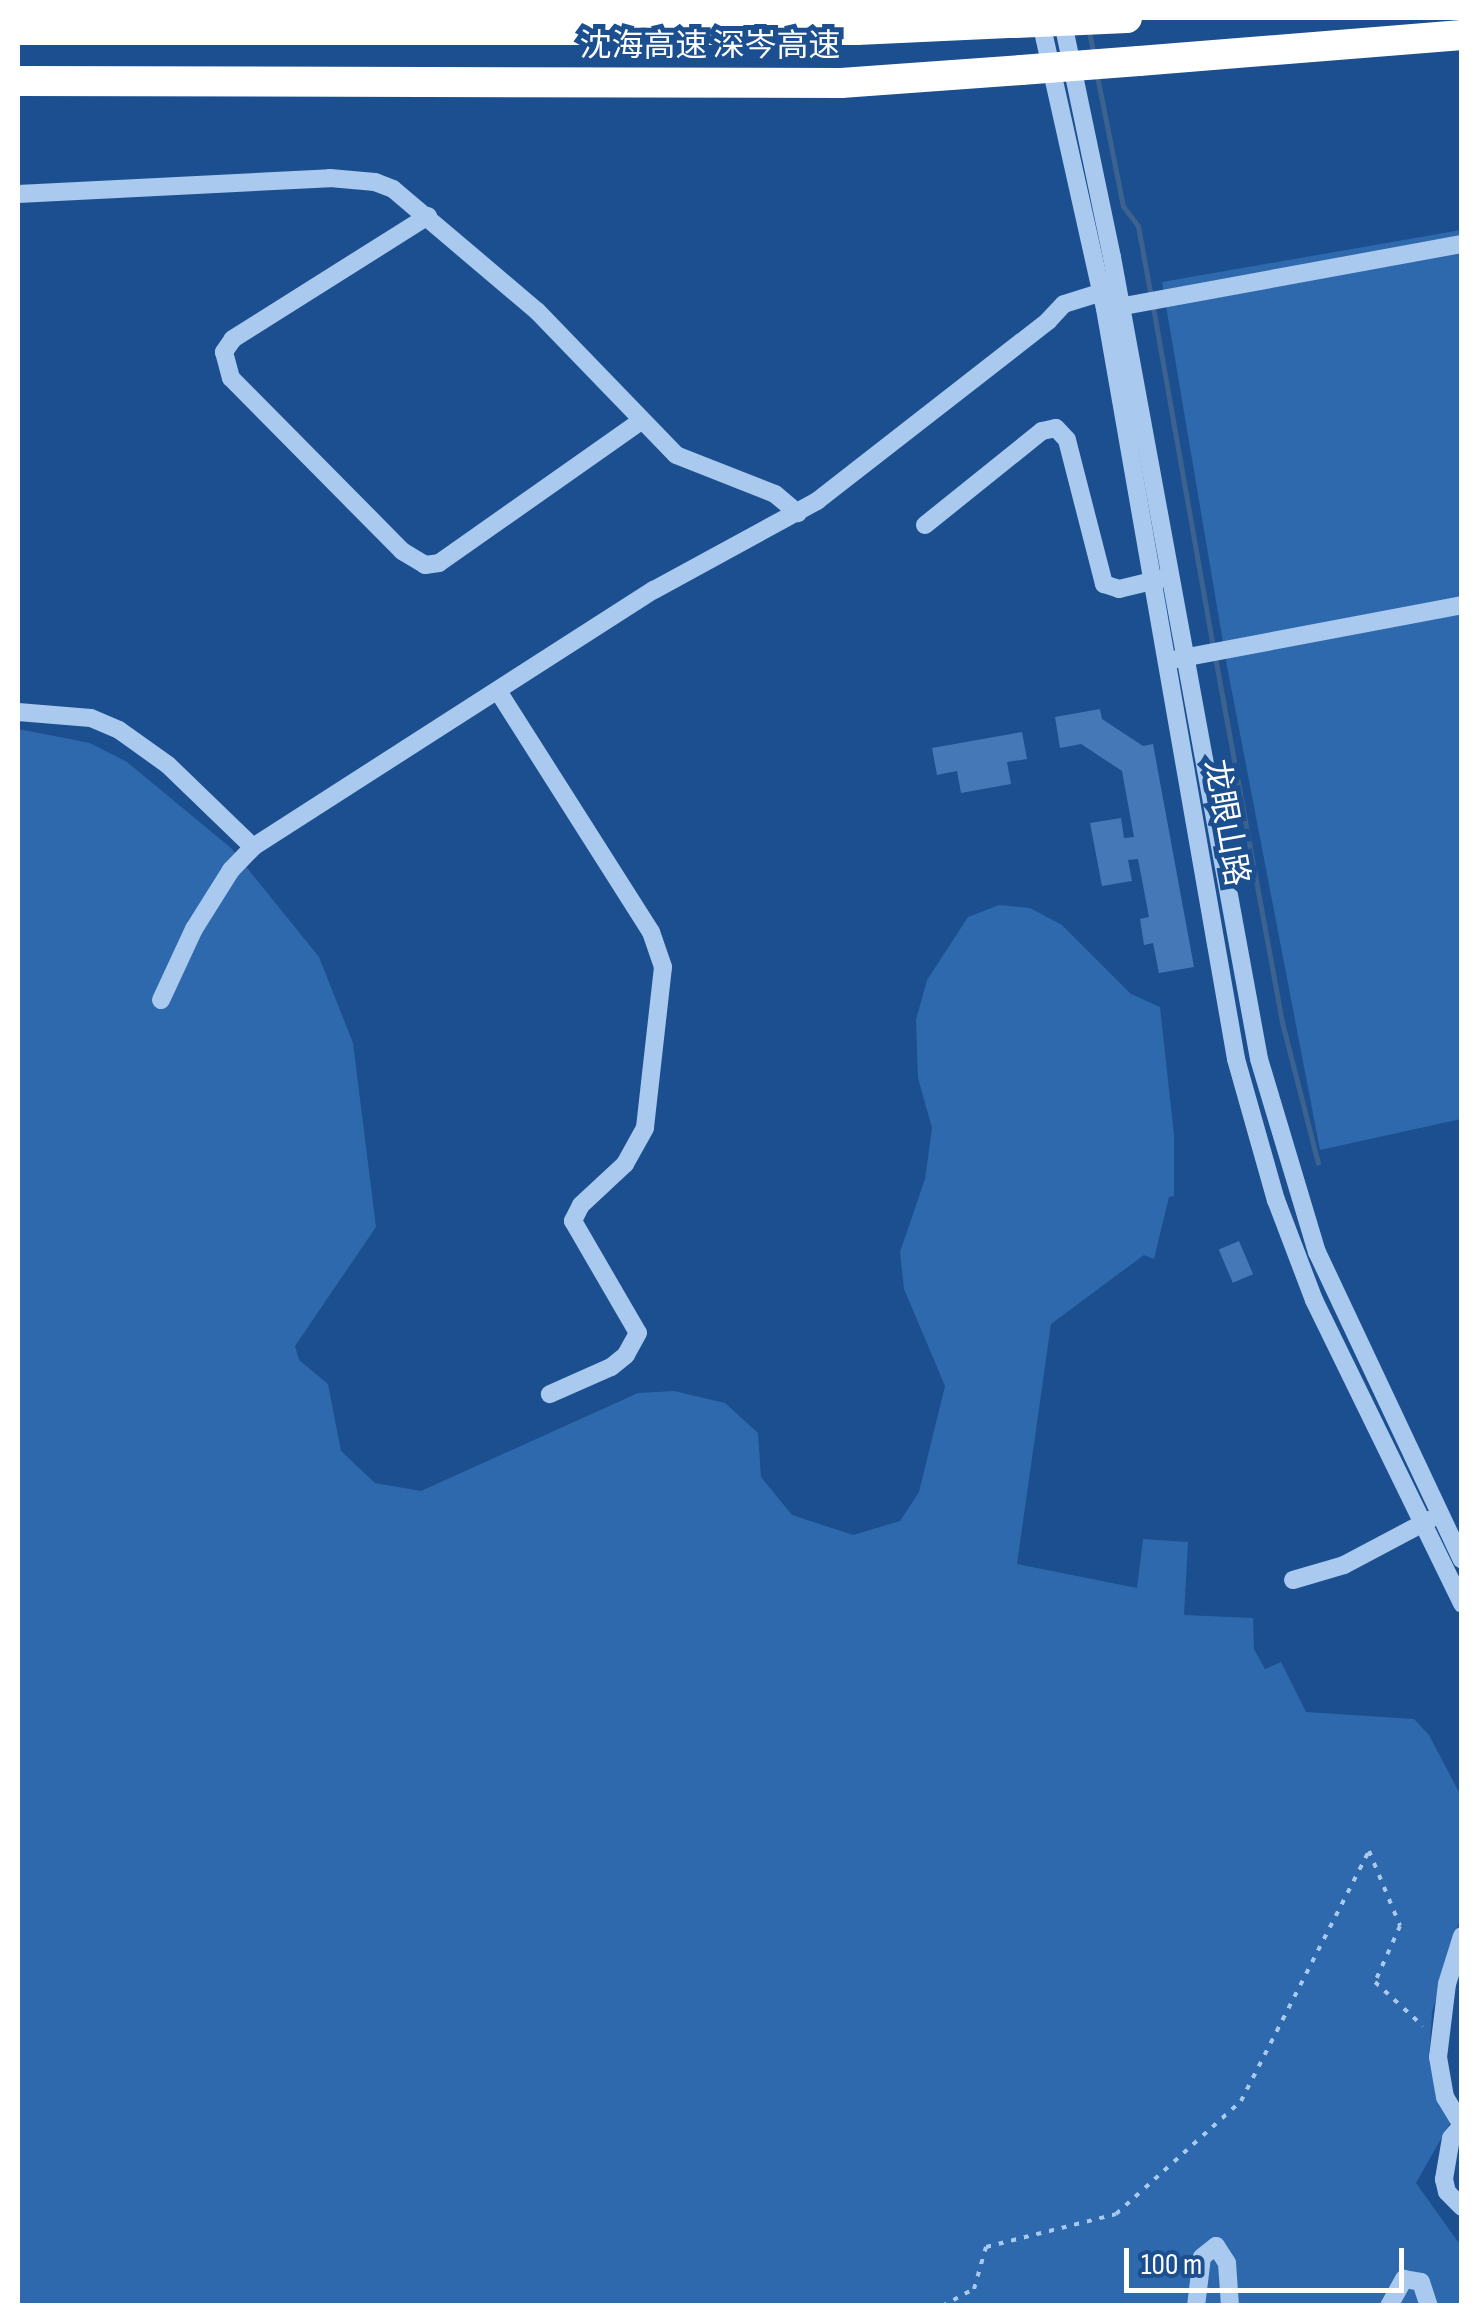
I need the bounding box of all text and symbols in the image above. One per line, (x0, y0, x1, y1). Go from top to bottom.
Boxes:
street label: 沈海高速 深岑高速 (579, 28, 841, 66)
street label: 龙眼山路 (1195, 757, 1255, 889)
scale bar (1129, 2228, 1409, 2290)
text: 100 m (1141, 2247, 1202, 2283)

